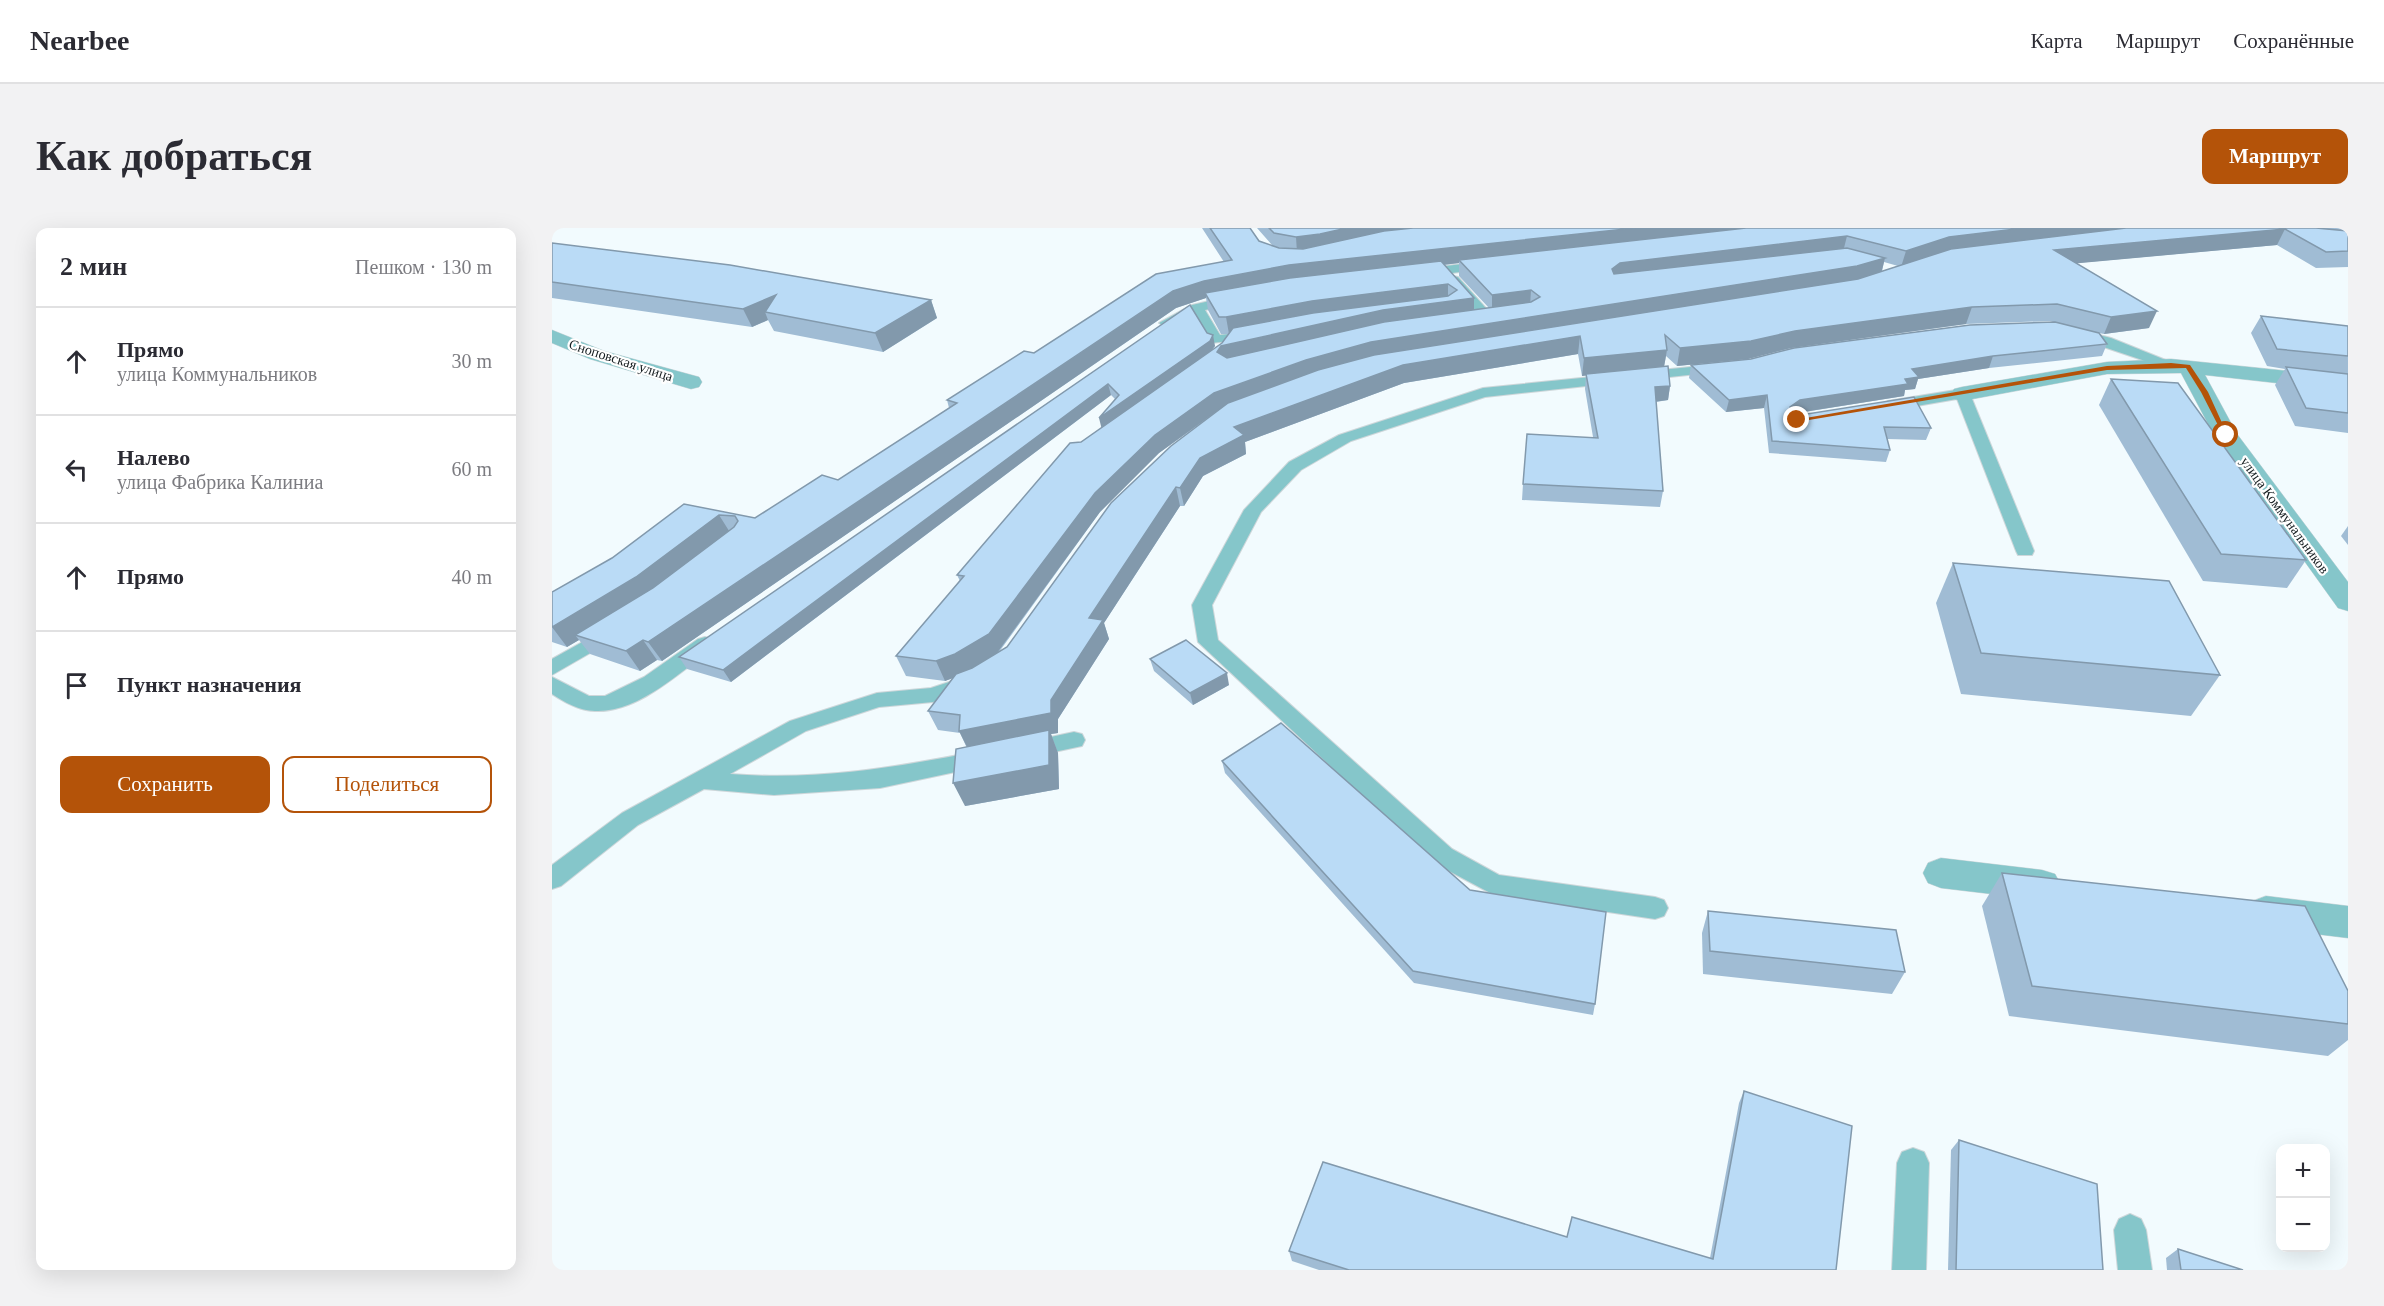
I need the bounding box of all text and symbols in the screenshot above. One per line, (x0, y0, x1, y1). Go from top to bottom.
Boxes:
text: Nearbee (30, 25, 130, 56)
text: Карта (2031, 29, 2083, 53)
text: Маршрут (2116, 29, 2200, 53)
text: Сохранённые (2233, 29, 2354, 53)
button: Маршрут (2202, 129, 2348, 184)
text: Как добраться (36, 133, 312, 179)
text: 2 мин (60, 252, 127, 281)
text: Пешком · 130 m (355, 256, 492, 278)
text: Прямо (117, 337, 184, 362)
street label: Сноповская улица (567, 337, 675, 385)
icon: ahead (60, 345, 93, 378)
text: 30 m (451, 350, 492, 372)
text: улица Коммунальников (117, 363, 317, 385)
route end (1783, 406, 1809, 432)
route start (2212, 421, 2238, 447)
text: Налево (117, 445, 190, 470)
icon: left (60, 453, 93, 486)
street label: улица Коммунальников (2237, 454, 2332, 577)
text: 60 m (451, 458, 492, 480)
text: улица Фабрика Калиниа (117, 471, 323, 493)
icon: ahead (60, 561, 93, 594)
text: Прямо (117, 564, 184, 589)
text: 40 m (451, 566, 492, 588)
icon: arrive (60, 669, 93, 702)
text: Пункт назначения (117, 672, 302, 697)
button: Сохранить (60, 756, 270, 813)
button: Поделиться (282, 756, 492, 813)
map controls (2276, 1144, 2330, 1252)
button: + (2276, 1144, 2330, 1198)
button: − (2276, 1198, 2330, 1252)

